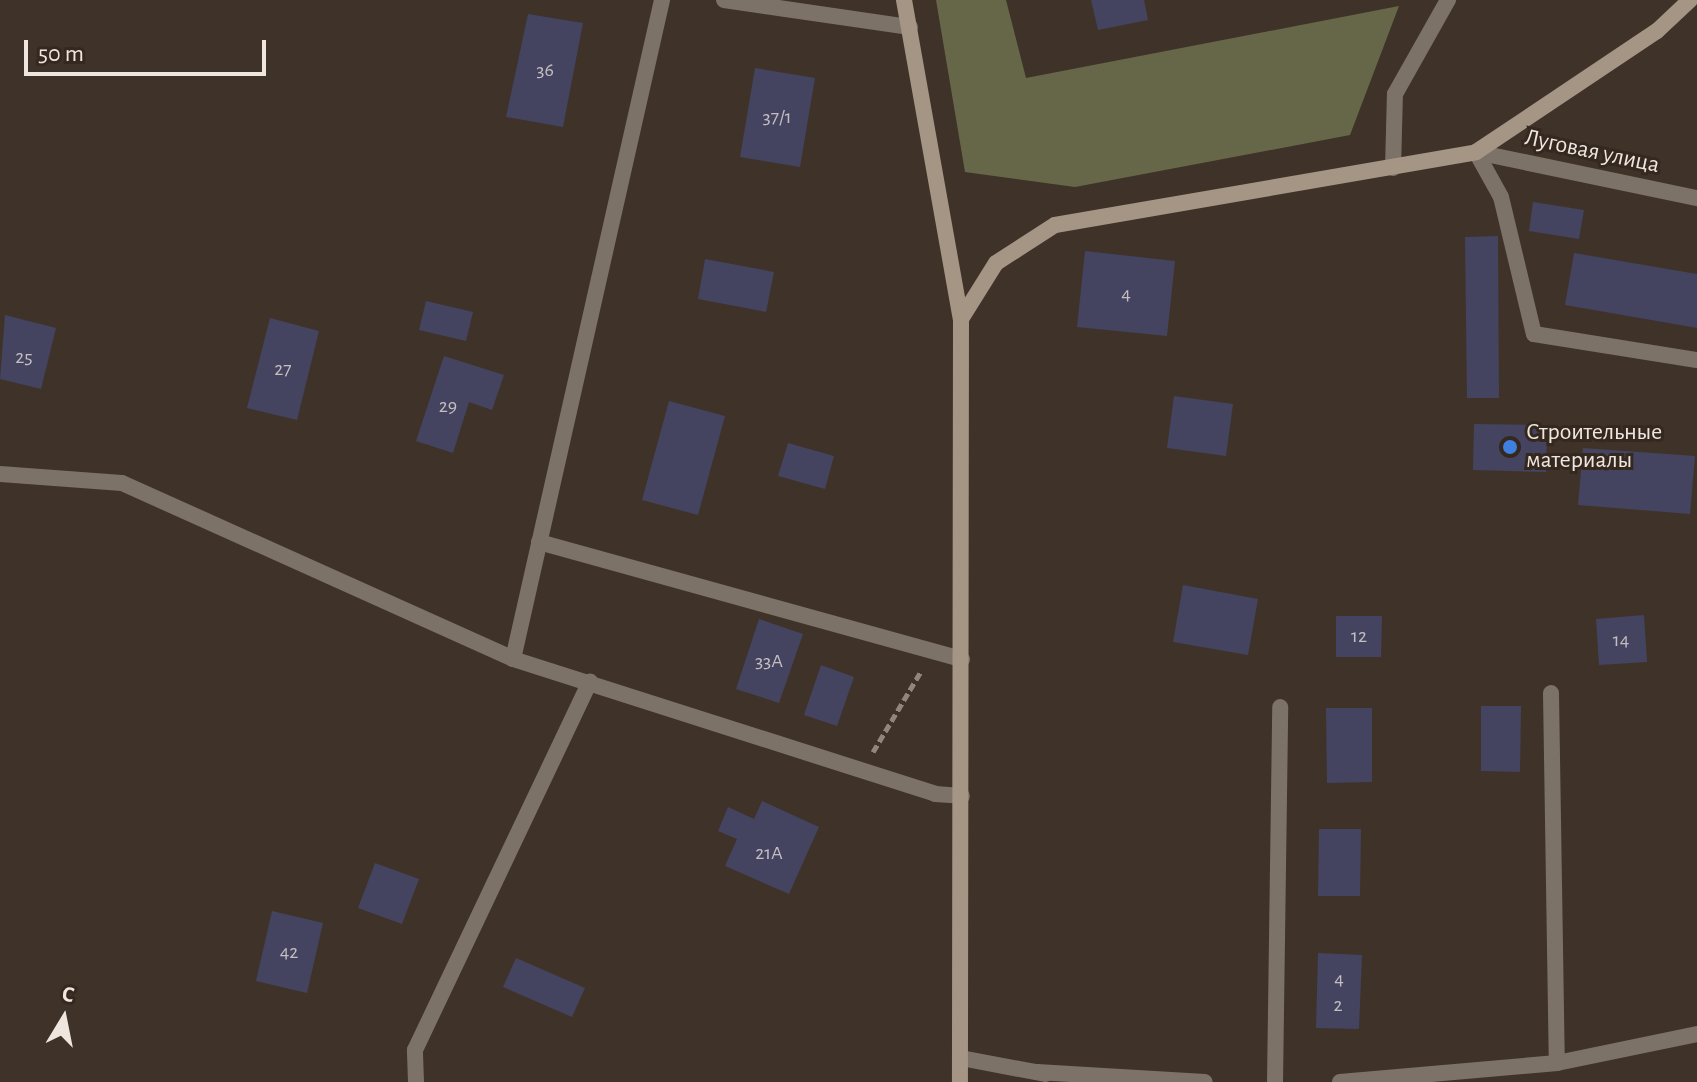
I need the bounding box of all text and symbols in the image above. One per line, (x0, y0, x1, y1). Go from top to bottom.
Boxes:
scale bar (28, 24, 270, 74)
text: 50 m (38, 42, 84, 66)
house number: 36 (536, 58, 554, 82)
house number: 37/1 (762, 105, 792, 129)
street label: Луговая улица (1522, 124, 1662, 180)
house number: 4 (1121, 282, 1131, 306)
house number: 25 (15, 345, 33, 369)
house number: 27 (274, 357, 292, 381)
house number: 29 (439, 394, 457, 418)
place label: Строительные материалы (1526, 419, 1662, 475)
marker: Строительные материалы (1501, 438, 1519, 456)
house number: 12 (1351, 624, 1367, 648)
house number: 14 (1613, 628, 1629, 652)
house number: 33А (755, 649, 783, 673)
house number: 21А (755, 841, 783, 865)
house number: 42 (280, 940, 298, 964)
house number: 4 (1334, 967, 1344, 991)
north arrow (24, 978, 104, 1058)
text: С (60, 982, 76, 1006)
house number: 2 (1333, 993, 1343, 1017)

